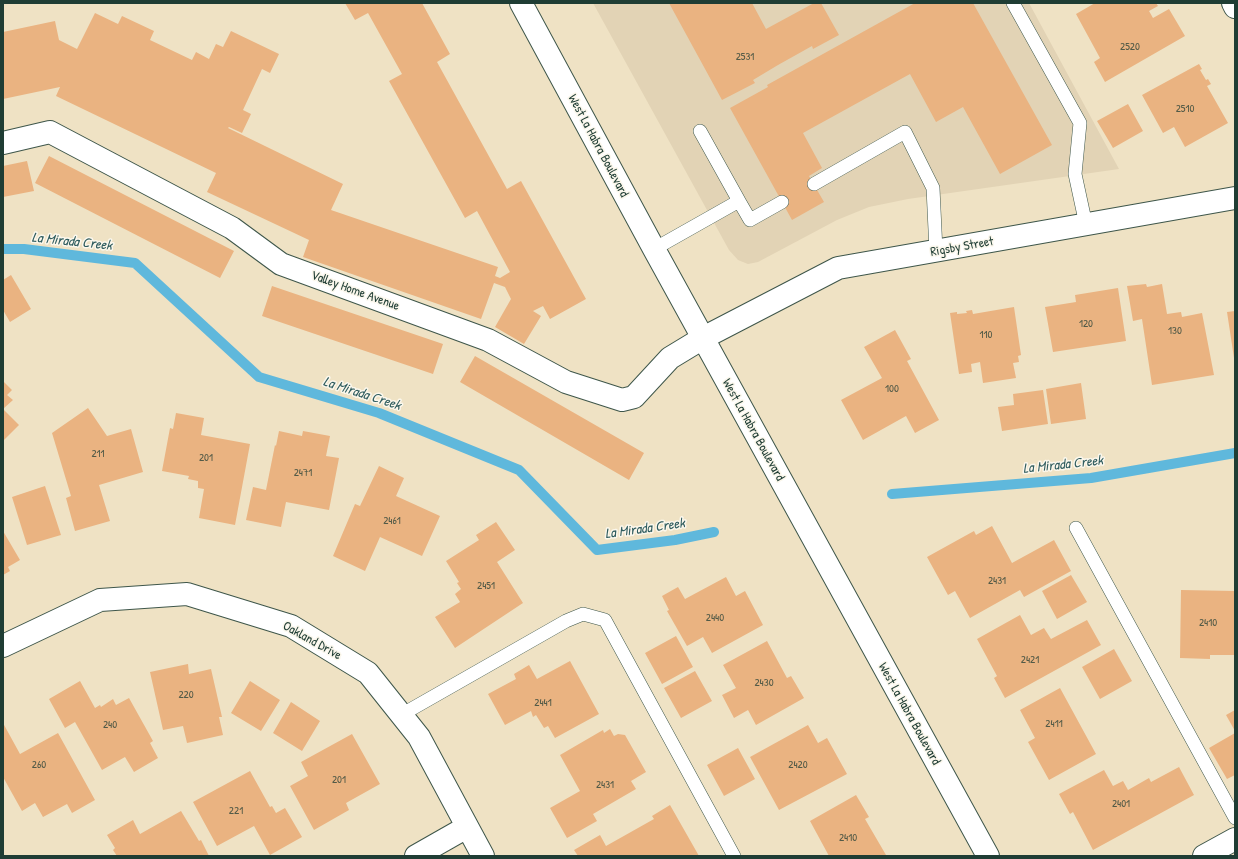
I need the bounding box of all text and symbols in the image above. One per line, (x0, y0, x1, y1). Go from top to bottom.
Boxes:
house number: 2520 (1120, 40, 1140, 54)
house number: 2531 (736, 50, 754, 64)
street label: West La Habra Boulevard (564, 92, 632, 200)
house number: 2510 (1176, 102, 1194, 116)
water label: La Mirada Creek (31, 229, 113, 255)
street label: Rigsby Street (929, 234, 995, 260)
street label: Valley Home Avenue (309, 268, 401, 314)
house number: 120 (1079, 317, 1093, 331)
house number: 130 (1168, 324, 1182, 338)
house number: 110 (980, 328, 992, 342)
water label: La Mirada Creek (321, 374, 403, 414)
street label: West La Habra Boulevard (718, 376, 788, 484)
house number: 100 (885, 382, 899, 396)
house number: 211 (91, 447, 105, 461)
house number: 201 (199, 451, 213, 465)
water label: La Mirada Creek (1022, 452, 1104, 478)
house number: 2471 (294, 466, 312, 480)
house number: 2461 (383, 514, 401, 528)
water label: La Mirada Creek (604, 515, 686, 543)
house number: 2431 (988, 574, 1006, 588)
house number: 2451 (477, 579, 495, 593)
house number: 2440 (706, 611, 724, 625)
house number: 2410 (1199, 616, 1217, 630)
street label: Oakland Drive (280, 619, 344, 663)
house number: 2421 (1021, 653, 1039, 667)
street label: West La Habra Boulevard (874, 660, 944, 768)
house number: 2430 (754, 676, 774, 690)
house number: 220 (178, 688, 194, 702)
house number: 2441 (534, 696, 552, 710)
house number: 2411 (1045, 717, 1063, 731)
house number: 240 (103, 718, 117, 732)
house number: 260 (32, 758, 46, 772)
house number: 2420 (788, 758, 808, 772)
house number: 201 (332, 773, 346, 787)
house number: 2431 (596, 778, 614, 792)
house number: 2401 (1112, 797, 1130, 811)
house number: 221 (229, 804, 243, 818)
house number: 2410 (839, 831, 857, 845)

